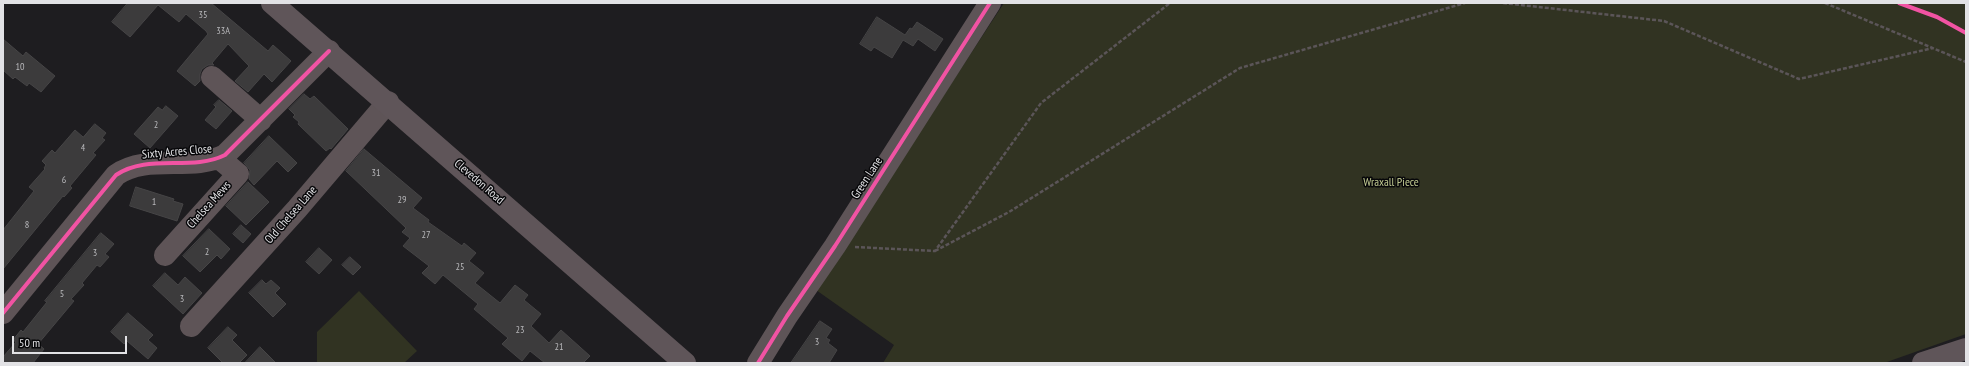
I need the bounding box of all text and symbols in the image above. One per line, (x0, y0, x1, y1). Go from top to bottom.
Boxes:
house number: 35 (199, 9, 207, 21)
house number: 33A (216, 25, 230, 37)
house number: 10 (16, 61, 24, 73)
house number: 2 (154, 119, 158, 131)
house number: 4 (81, 142, 85, 154)
street label: Sixty Acres Close (141, 142, 213, 162)
street label: Green Lane (848, 155, 886, 201)
street label: Clevedon Road (451, 156, 507, 208)
house number: 31 (372, 167, 380, 179)
house number: 6 (62, 174, 66, 186)
park label: Wraxall Piece (1363, 176, 1419, 190)
street label: Chelsea Mews (184, 178, 234, 232)
street label: Old Chelsea Lane (262, 183, 320, 247)
house number: 29 (398, 194, 406, 206)
house number: 1 (152, 196, 156, 208)
house number: 8 (25, 219, 29, 231)
house number: 27 (422, 229, 430, 241)
house number: 2 (205, 246, 209, 258)
house number: 3 (93, 247, 97, 259)
house number: 25 (456, 261, 464, 273)
house number: 5 (60, 288, 64, 300)
house number: 3 (180, 293, 184, 305)
house number: 23 (516, 324, 524, 336)
scale bar (14, 328, 129, 354)
text: 50 m (19, 335, 40, 350)
house number: 3 (815, 336, 819, 348)
house number: 21 (555, 341, 563, 353)

